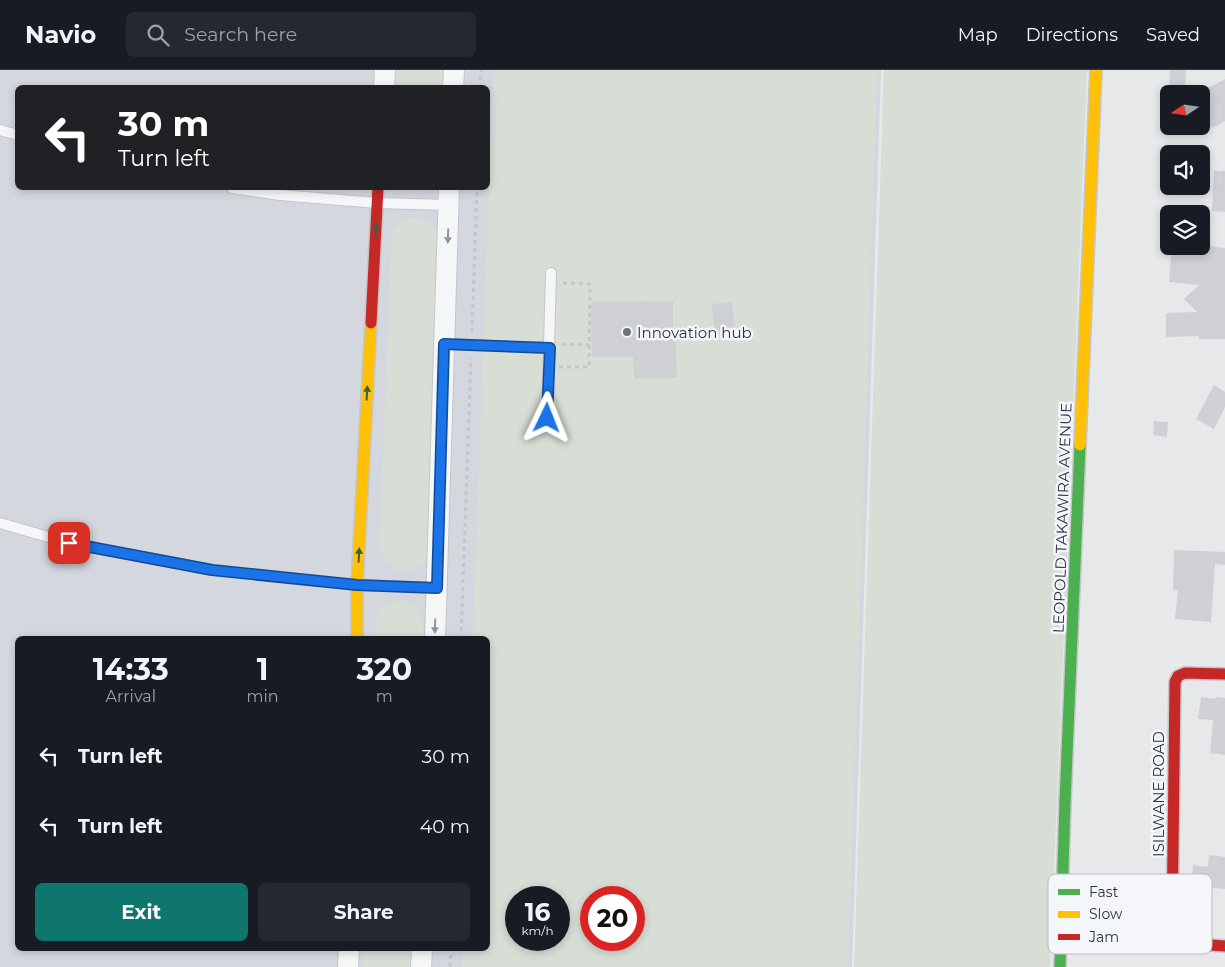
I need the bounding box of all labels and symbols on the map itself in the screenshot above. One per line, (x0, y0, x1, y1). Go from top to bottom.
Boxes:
north arrow (1160, 85, 1210, 135)
one-way arrow (372, 222, 380, 238)
one-way arrow (444, 228, 452, 244)
place label: Innovation hub (637, 323, 752, 342)
marker: Innovation hub (621, 326, 633, 338)
one-way arrow (364, 385, 372, 401)
position arrow (520, 391, 572, 443)
street label: LEOPOLD TAKAWIRA AVENUE (1048, 403, 1076, 633)
pin (48, 522, 90, 564)
one-way arrow (355, 547, 363, 563)
one-way arrow (431, 618, 439, 634)
street label: ISILWANE ROAD (1149, 731, 1168, 857)
legend (1048, 874, 1212, 954)
text: Fast (1089, 883, 1119, 901)
speed limit sign: 20 (580, 886, 645, 951)
text: Slow (1089, 905, 1123, 923)
text: Jam (1088, 928, 1119, 946)

